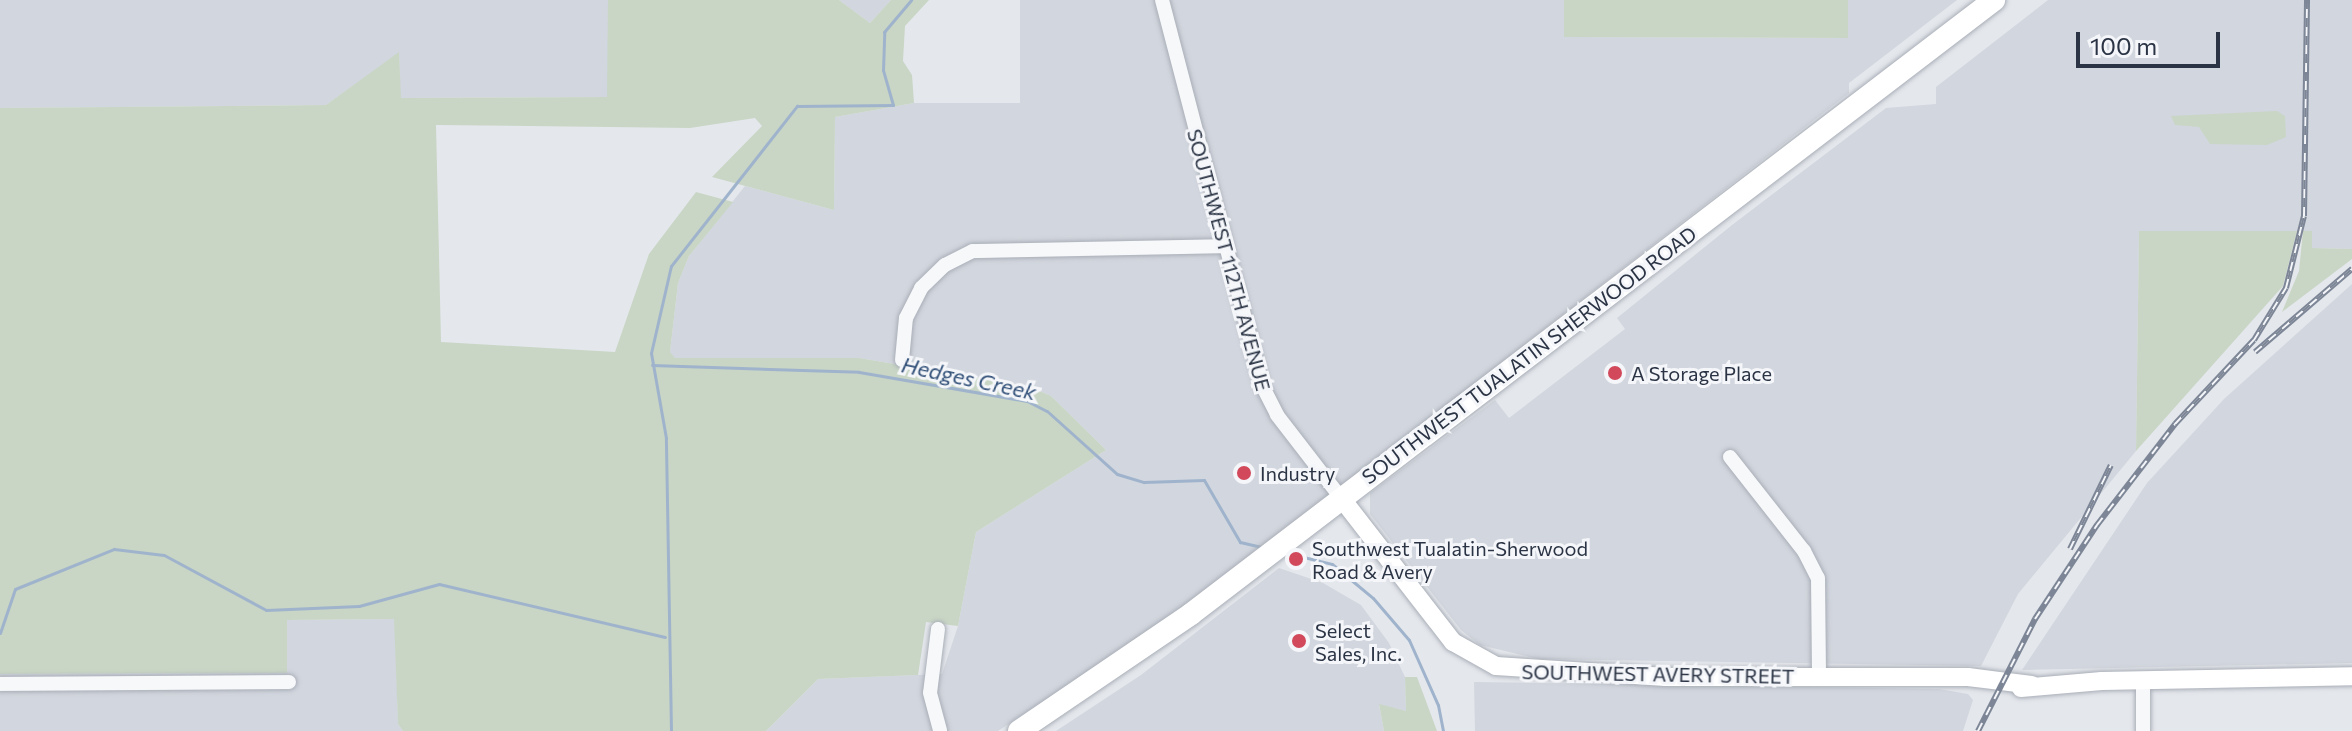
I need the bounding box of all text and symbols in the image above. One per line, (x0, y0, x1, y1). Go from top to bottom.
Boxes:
scale bar (2080, 16, 2224, 66)
text: 100 m (2090, 31, 2157, 60)
street label: SOUTHWEST 112TH AVENUE (1182, 126, 1276, 394)
street label: SOUTHWEST TUALATIN SHERWOOD ROAD (1357, 221, 1701, 489)
water label: Hedges Creek (899, 351, 1039, 405)
place label: A Storage Place (1631, 361, 1772, 385)
marker: A Storage Place (1606, 364, 1624, 382)
place label: Industry (1260, 461, 1335, 485)
marker: Industry (1235, 464, 1253, 482)
place label: Southwest Tualatin-Sherwood Road & Avery (1312, 536, 1588, 583)
marker: Southwest Tualatin-Sherwood Road & Avery (1287, 550, 1305, 568)
place label: Select Sales, Inc. (1315, 618, 1402, 665)
marker: Select Sales, Inc. (1290, 632, 1308, 650)
street label: SOUTHWEST AVERY STREET (1521, 660, 1795, 688)

